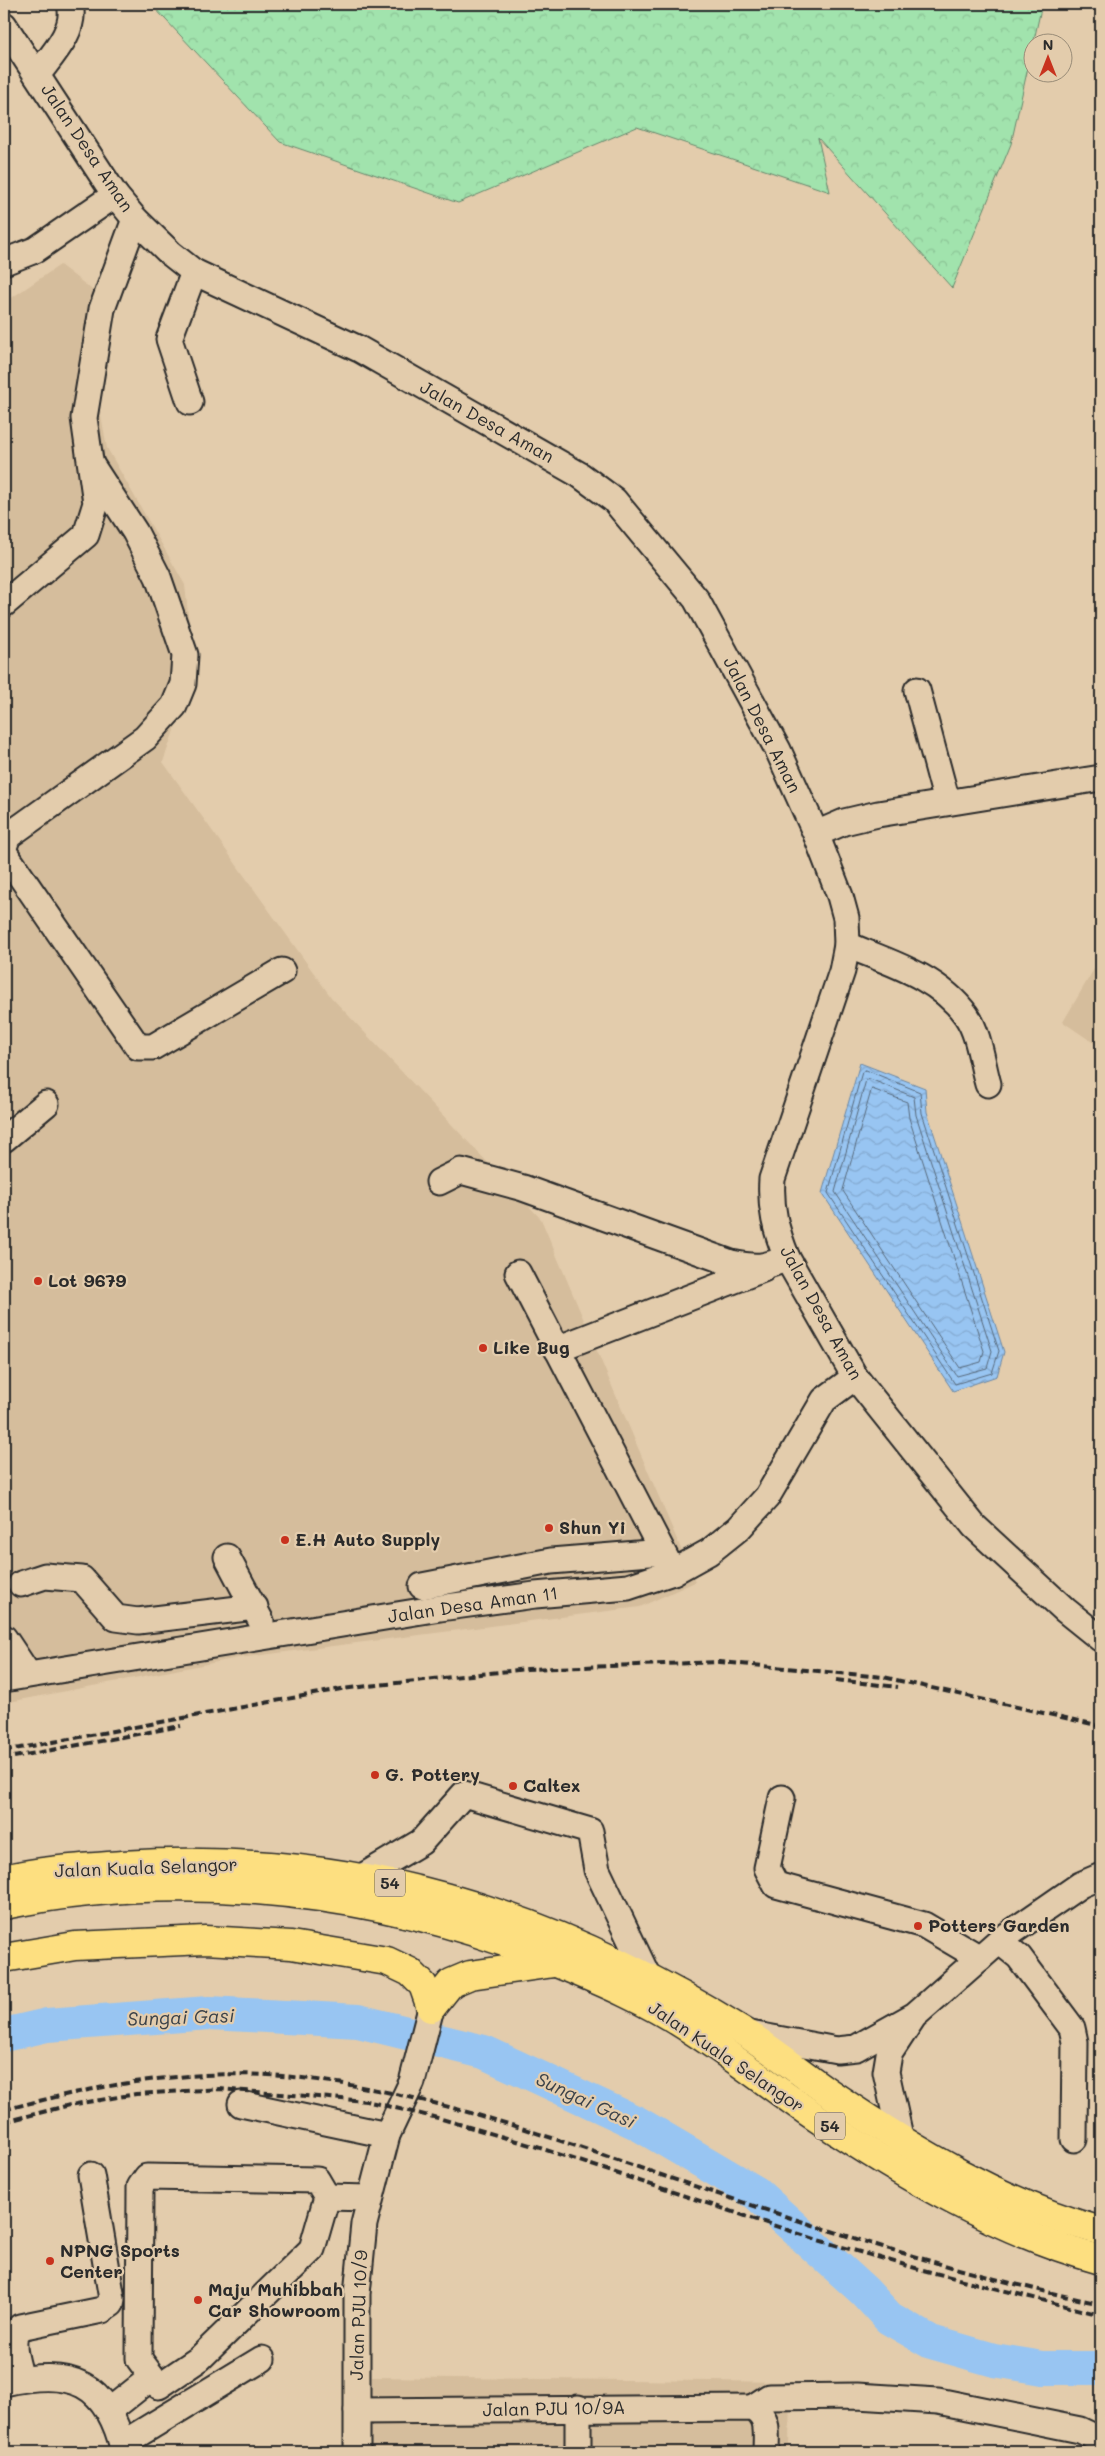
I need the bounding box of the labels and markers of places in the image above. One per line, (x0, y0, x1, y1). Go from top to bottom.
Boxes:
place label: Lot 9679 (48, 1268, 127, 1292)
marker: Lot 9679 (32, 1275, 44, 1287)
place label: Like Bug (493, 1335, 570, 1359)
marker: Like Bug (477, 1342, 489, 1354)
place label: Shun Yi (559, 1515, 626, 1539)
marker: Shun Yi (543, 1522, 555, 1534)
place label: E.H Auto Supply (295, 1527, 440, 1551)
marker: E.H Auto Supply (279, 1534, 291, 1546)
place label: G. Pottery (385, 1762, 480, 1786)
marker: G. Pottery (369, 1769, 381, 1781)
place label: Caltex (523, 1773, 580, 1797)
marker: Caltex (507, 1780, 519, 1792)
place label: Potters Garden (928, 1913, 1070, 1937)
marker: Potters Garden (912, 1920, 924, 1932)
place label: NPNG Sports Center (60, 2238, 180, 2283)
marker: NPNG Sports Center (44, 2255, 56, 2267)
place label: Maju Muhibbah Car Showroom (208, 2277, 343, 2322)
marker: Maju Muhibbah Car Showroom (192, 2294, 204, 2306)

